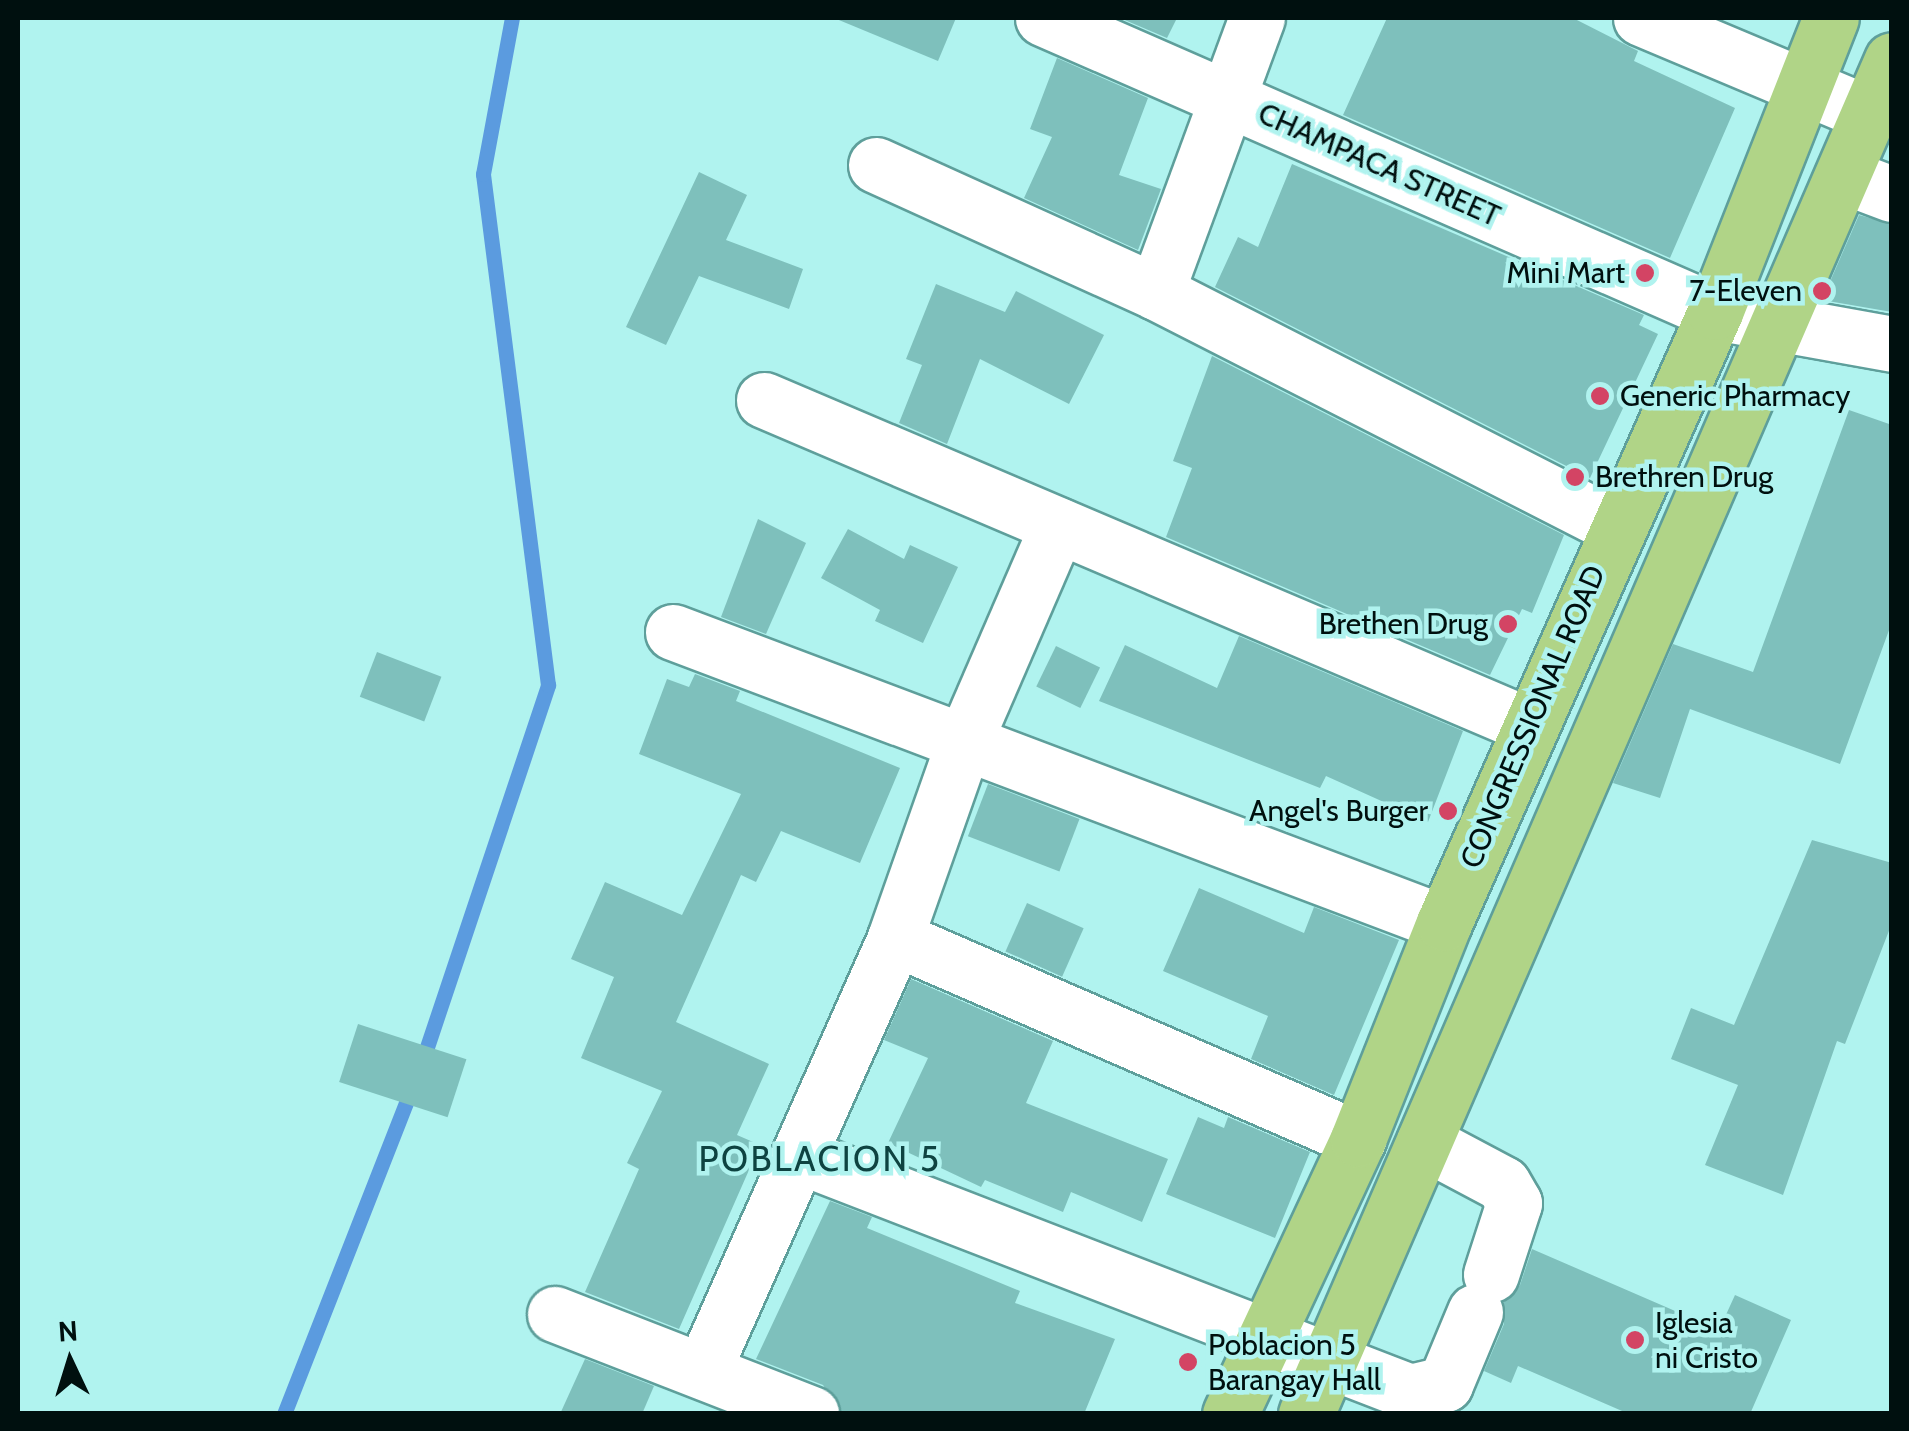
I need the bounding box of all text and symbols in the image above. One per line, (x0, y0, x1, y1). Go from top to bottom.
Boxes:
street label: CHAMPACA STREET (1252, 95, 1506, 235)
place label: Mini Mart (1507, 255, 1625, 291)
marker: Mini Mart (1634, 262, 1656, 284)
place label: 7-Eleven (1689, 273, 1802, 309)
marker: 7-Eleven (1811, 280, 1833, 302)
place label: Generic Pharmacy (1620, 378, 1850, 414)
marker: Generic Pharmacy (1589, 385, 1611, 407)
place label: Brethren Drug (1595, 459, 1773, 495)
marker: Brethren Drug (1564, 466, 1586, 488)
street label: CONGRESSIONAL ROAD (1453, 560, 1613, 874)
place label: Brethen Drug (1319, 606, 1488, 642)
marker: Brethen Drug (1497, 613, 1519, 635)
place label: Angel's Burger (1249, 793, 1428, 829)
marker: Angel's Burger (1437, 800, 1459, 822)
district label: POBLACION 5 (699, 1138, 941, 1180)
place label: Iglesia ni Cristo (1655, 1305, 1758, 1376)
north arrow (20, 1311, 120, 1411)
text: N (57, 1313, 79, 1349)
place label: Poblacion 5 Barangay Hall (1208, 1327, 1381, 1398)
marker: Iglesia ni Cristo (1624, 1329, 1646, 1351)
marker: Poblacion 5 Barangay Hall (1177, 1351, 1199, 1373)

